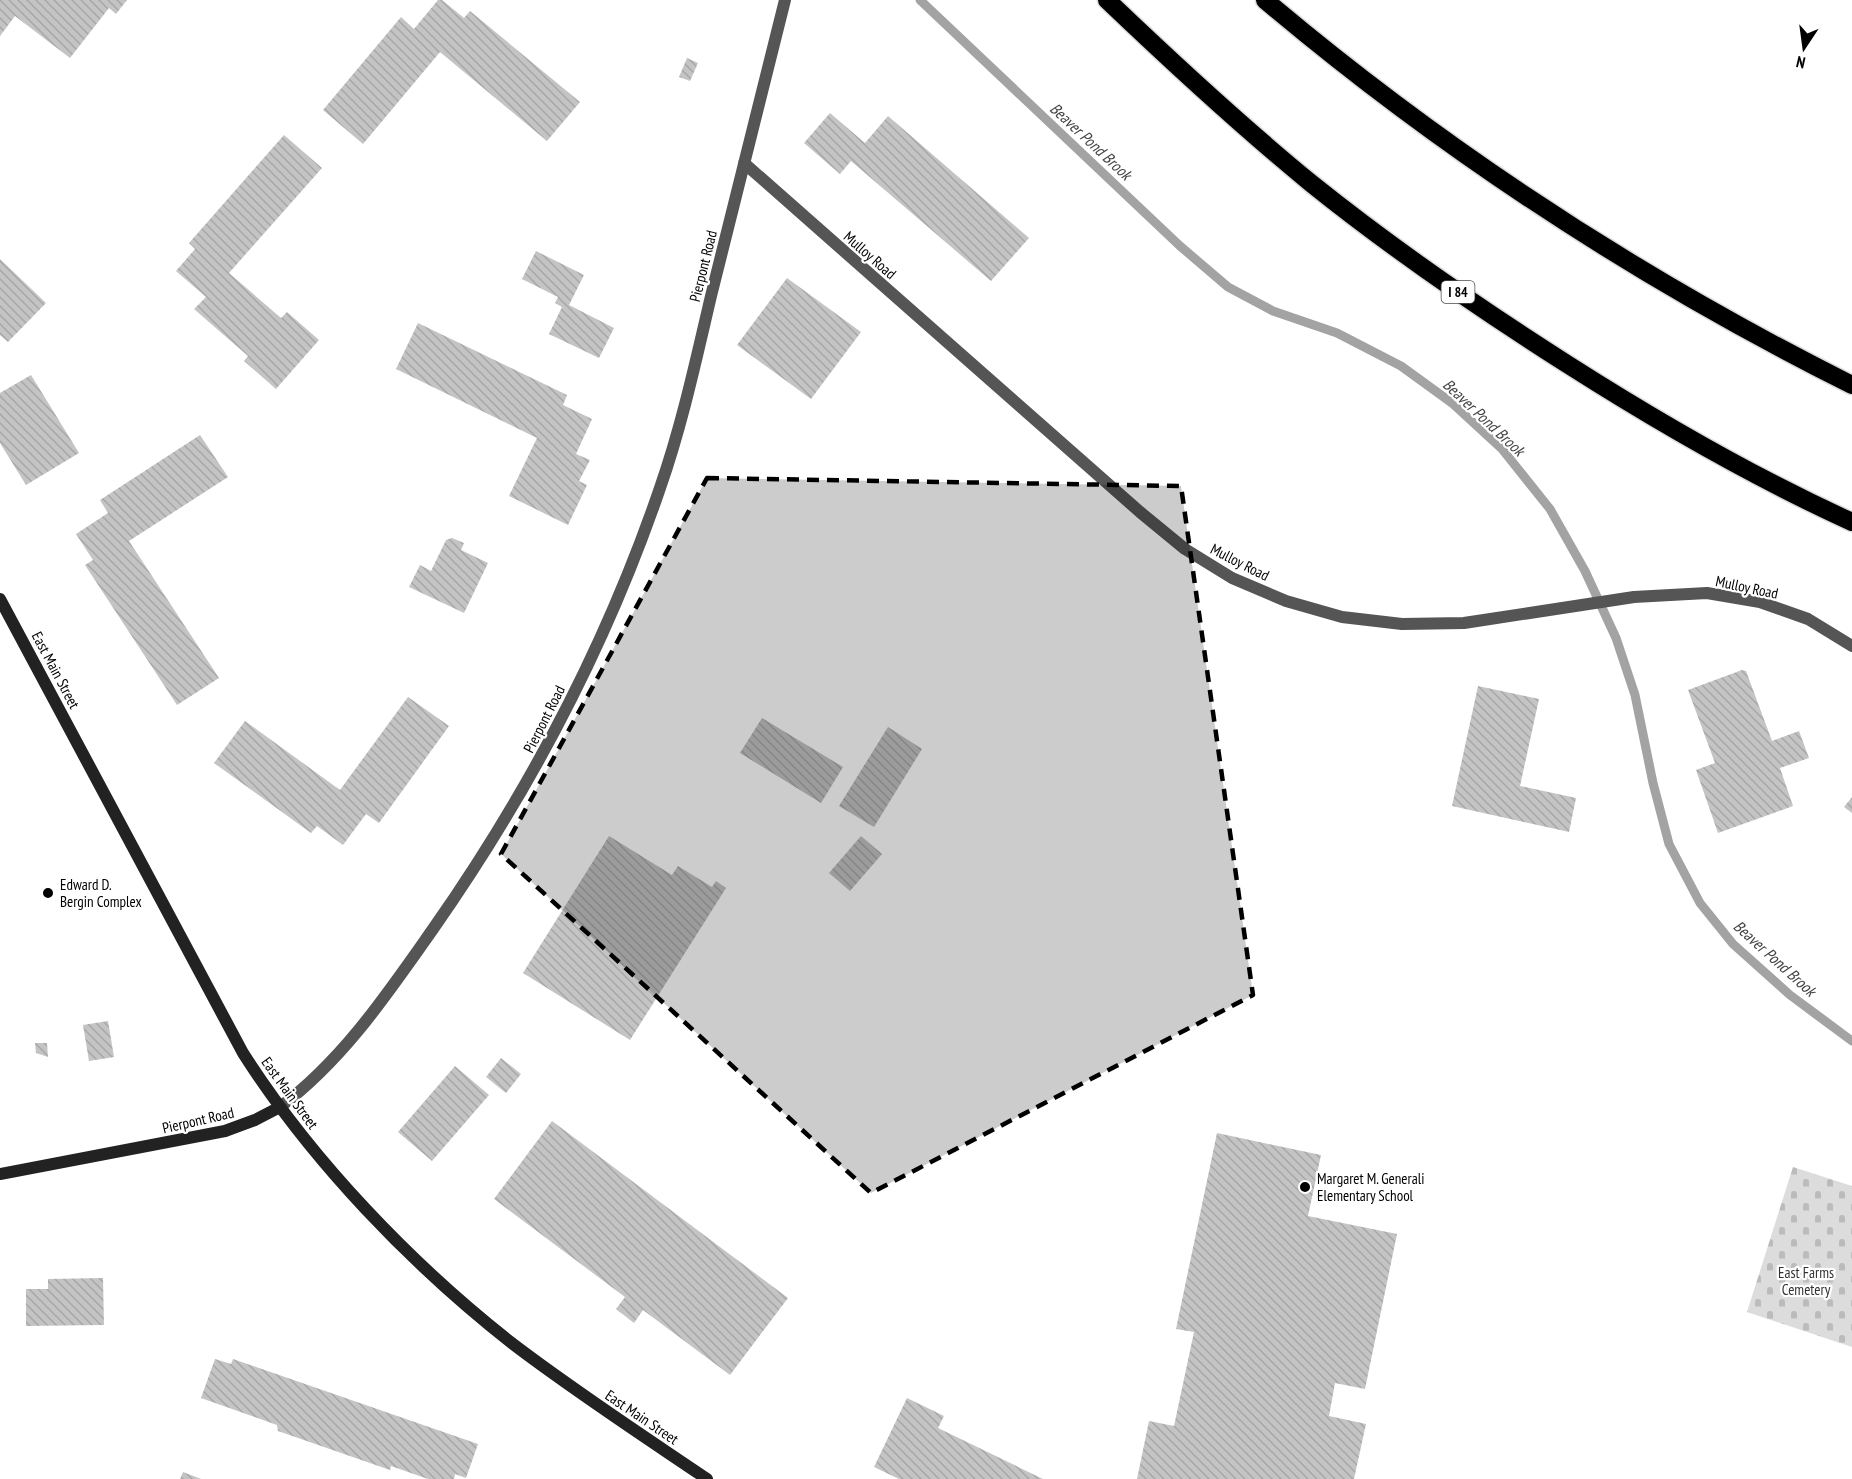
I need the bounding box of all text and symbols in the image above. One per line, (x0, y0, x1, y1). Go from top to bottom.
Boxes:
north arrow (1774, 18, 1834, 78)
text: N (1794, 52, 1807, 73)
water label: Beaver Pond Brook (1046, 98, 1137, 185)
street label: Mulloy Road (840, 227, 900, 283)
street label: Pierpont Road (685, 228, 721, 304)
road number: I 84 (1442, 281, 1474, 303)
water label: Beaver Pond Brook (1439, 374, 1530, 461)
street label: Mulloy Road (1207, 539, 1273, 585)
street label: Mulloy Road (1714, 571, 1780, 603)
street label: East Main Street (28, 628, 84, 712)
street label: Pierpont Road (519, 682, 569, 756)
place label: Edward D. Bergin Complex (60, 875, 142, 911)
marker: Edward D. Bergin Complex (41, 886, 55, 900)
water label: Beaver Pond Brook (1730, 916, 1822, 1001)
street label: East Main Street (257, 1053, 323, 1133)
street label: Pierpont Road (160, 1103, 236, 1137)
place label: Margaret M. Generali Elementary School (1317, 1169, 1424, 1205)
marker: Margaret M. Generali Elementary School (1298, 1180, 1312, 1194)
park label: East Farms Cemetery (1778, 1263, 1834, 1299)
street label: East Main Street (602, 1386, 682, 1448)

